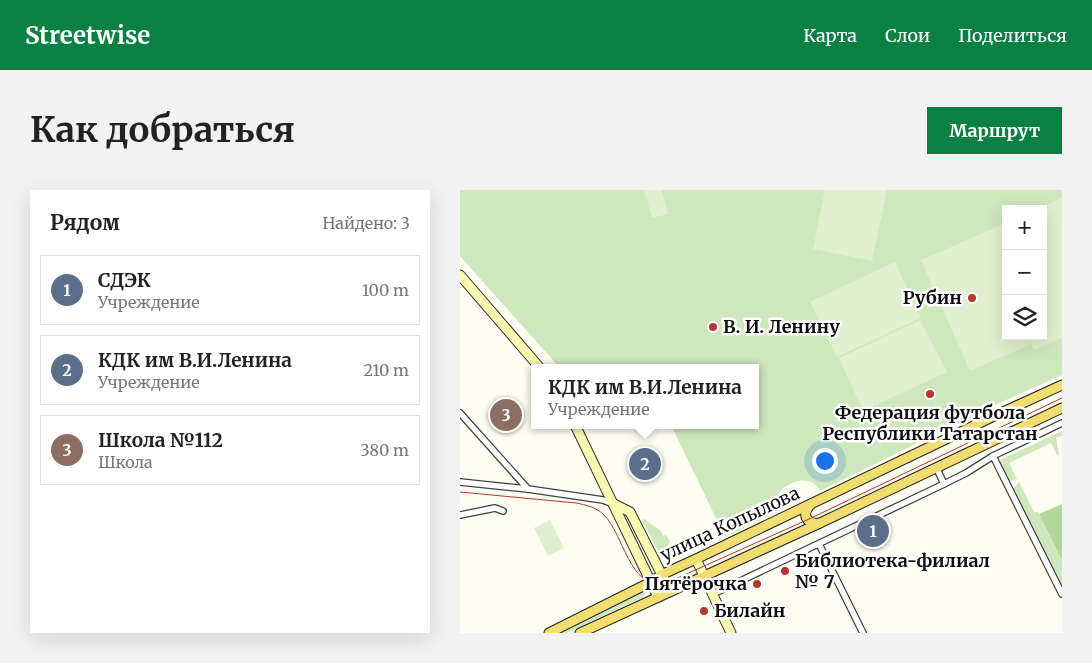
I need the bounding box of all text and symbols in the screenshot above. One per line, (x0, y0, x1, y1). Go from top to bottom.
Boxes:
text: Streetwise (25, 20, 150, 51)
text: Карта (803, 24, 857, 47)
text: Слои (885, 24, 930, 47)
text: Поделиться (958, 24, 1067, 47)
button: Маршрут (927, 107, 1062, 154)
text: Как добраться (30, 108, 295, 152)
map controls (1002, 205, 1047, 340)
button: + (1002, 205, 1047, 250)
text: Рядом (50, 209, 120, 236)
text: Найдено: 3 (323, 213, 410, 233)
button: − (1002, 250, 1047, 295)
text: СДЭК (98, 268, 151, 292)
text: 1 (63, 280, 71, 300)
text: 100 m (362, 280, 409, 300)
place label: Рубин (903, 286, 962, 309)
text: Учреждение (98, 292, 200, 312)
marker: Рубин (966, 292, 978, 304)
button: layers (1002, 295, 1047, 340)
place label: В. И. Ленину (723, 315, 840, 338)
marker: В. И. Ленину (707, 321, 719, 333)
text: КДК им В.И.Ленина (98, 348, 292, 372)
text: 2 (62, 360, 72, 380)
text: 210 m (364, 360, 409, 380)
popup (531, 364, 759, 429)
text: Учреждение (98, 372, 200, 392)
text: КДК им В.И.Ленина (548, 375, 742, 399)
marker: Федерация футбола Республики Татарстан (924, 388, 936, 400)
pin: 3 (490, 396, 522, 434)
text: Учреждение (548, 399, 650, 419)
place label: Федерация футбола Республики Татарстан (822, 401, 1038, 445)
text: Школа №112 (98, 428, 223, 452)
text: 3 (62, 440, 72, 460)
text: 380 m (361, 440, 409, 460)
pin: 2 (629, 445, 661, 483)
your location (812, 448, 838, 474)
text: Школа (98, 452, 153, 472)
street label: улица Копылова (656, 481, 803, 566)
pin: 1 (857, 512, 889, 550)
place label: Библиотека-филиал № 7 (795, 549, 990, 593)
marker: Библиотека-филиал № 7 (779, 565, 791, 577)
place label: Пятёрочка (645, 572, 747, 595)
marker: Пятёрочка (751, 578, 763, 590)
place label: Билайн (714, 599, 786, 622)
marker: Билайн (698, 605, 710, 617)

